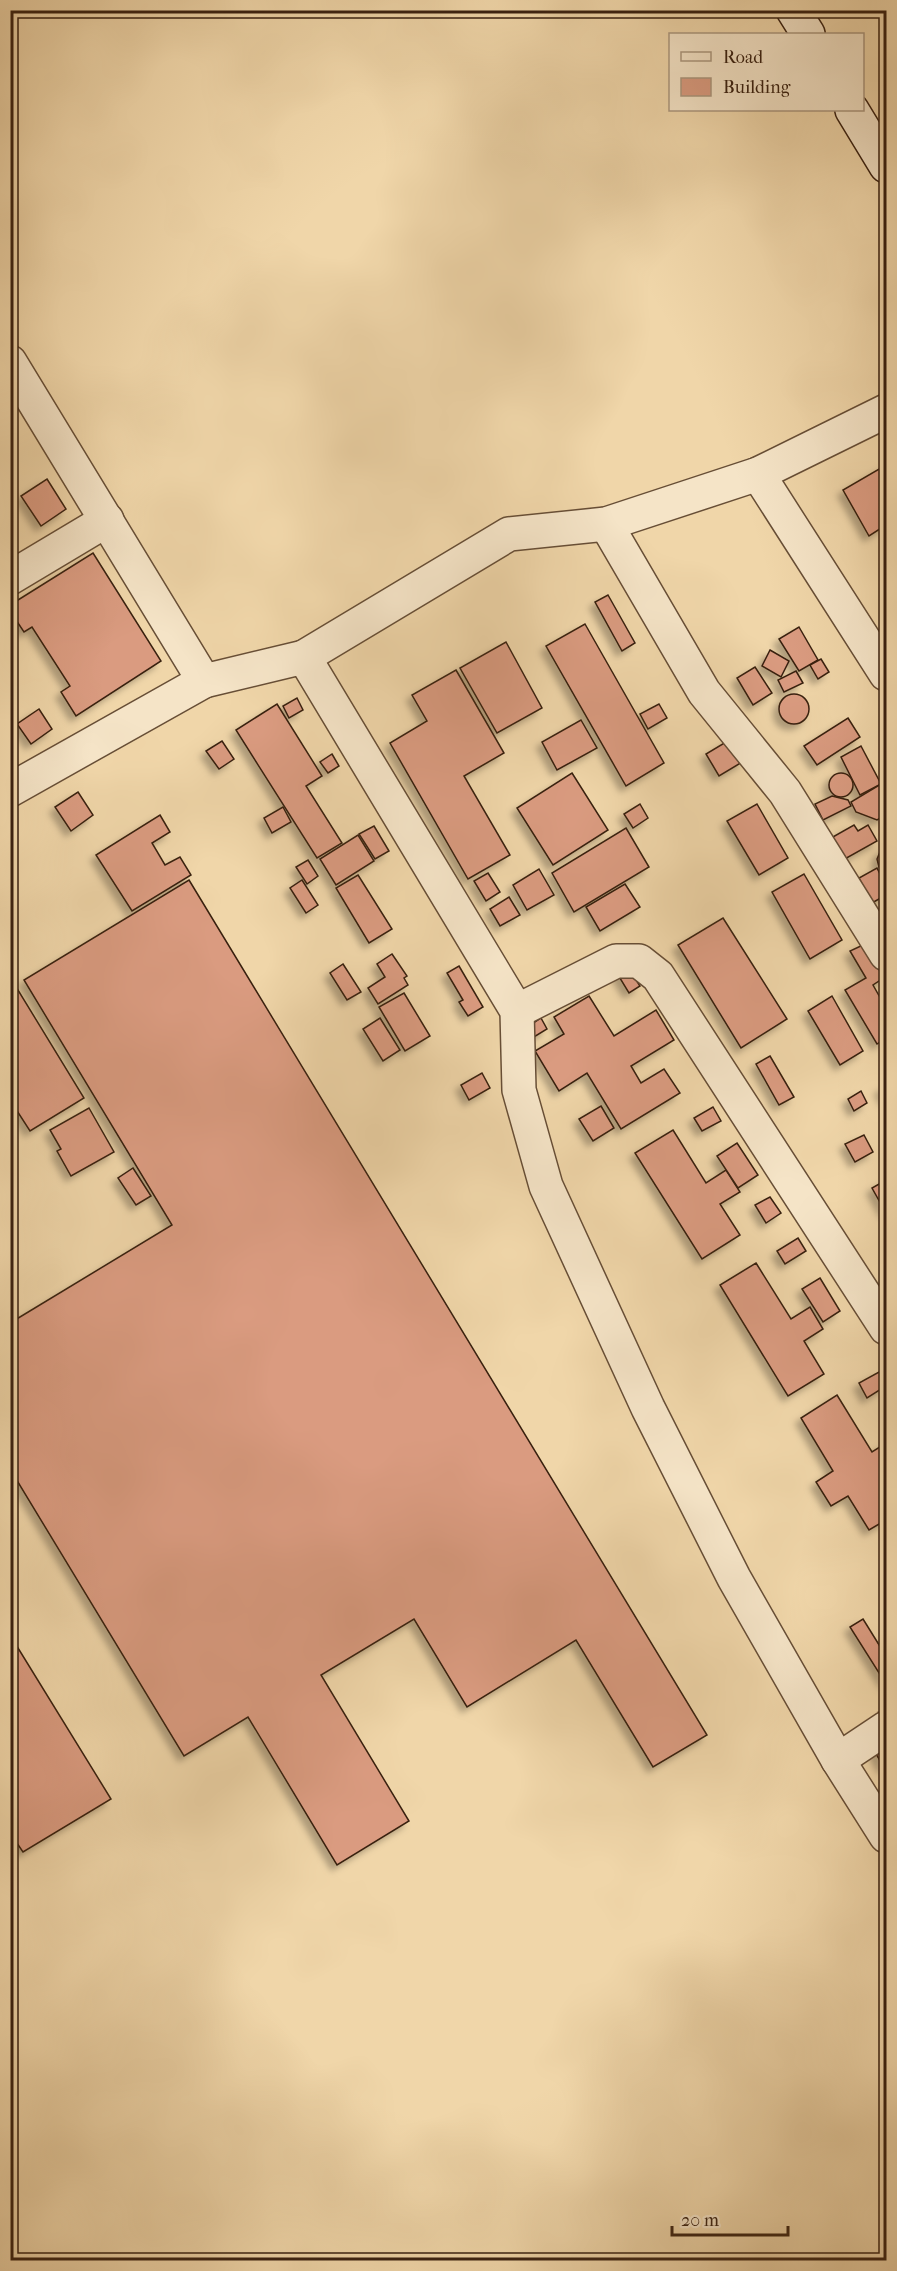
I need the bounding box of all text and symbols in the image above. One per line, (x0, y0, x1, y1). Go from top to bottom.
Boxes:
legend (669, 33, 864, 111)
text: Road (723, 47, 763, 68)
text: Building (723, 77, 791, 98)
scale bar (672, 2199, 788, 2237)
text: 20 m (681, 2210, 719, 2231)

